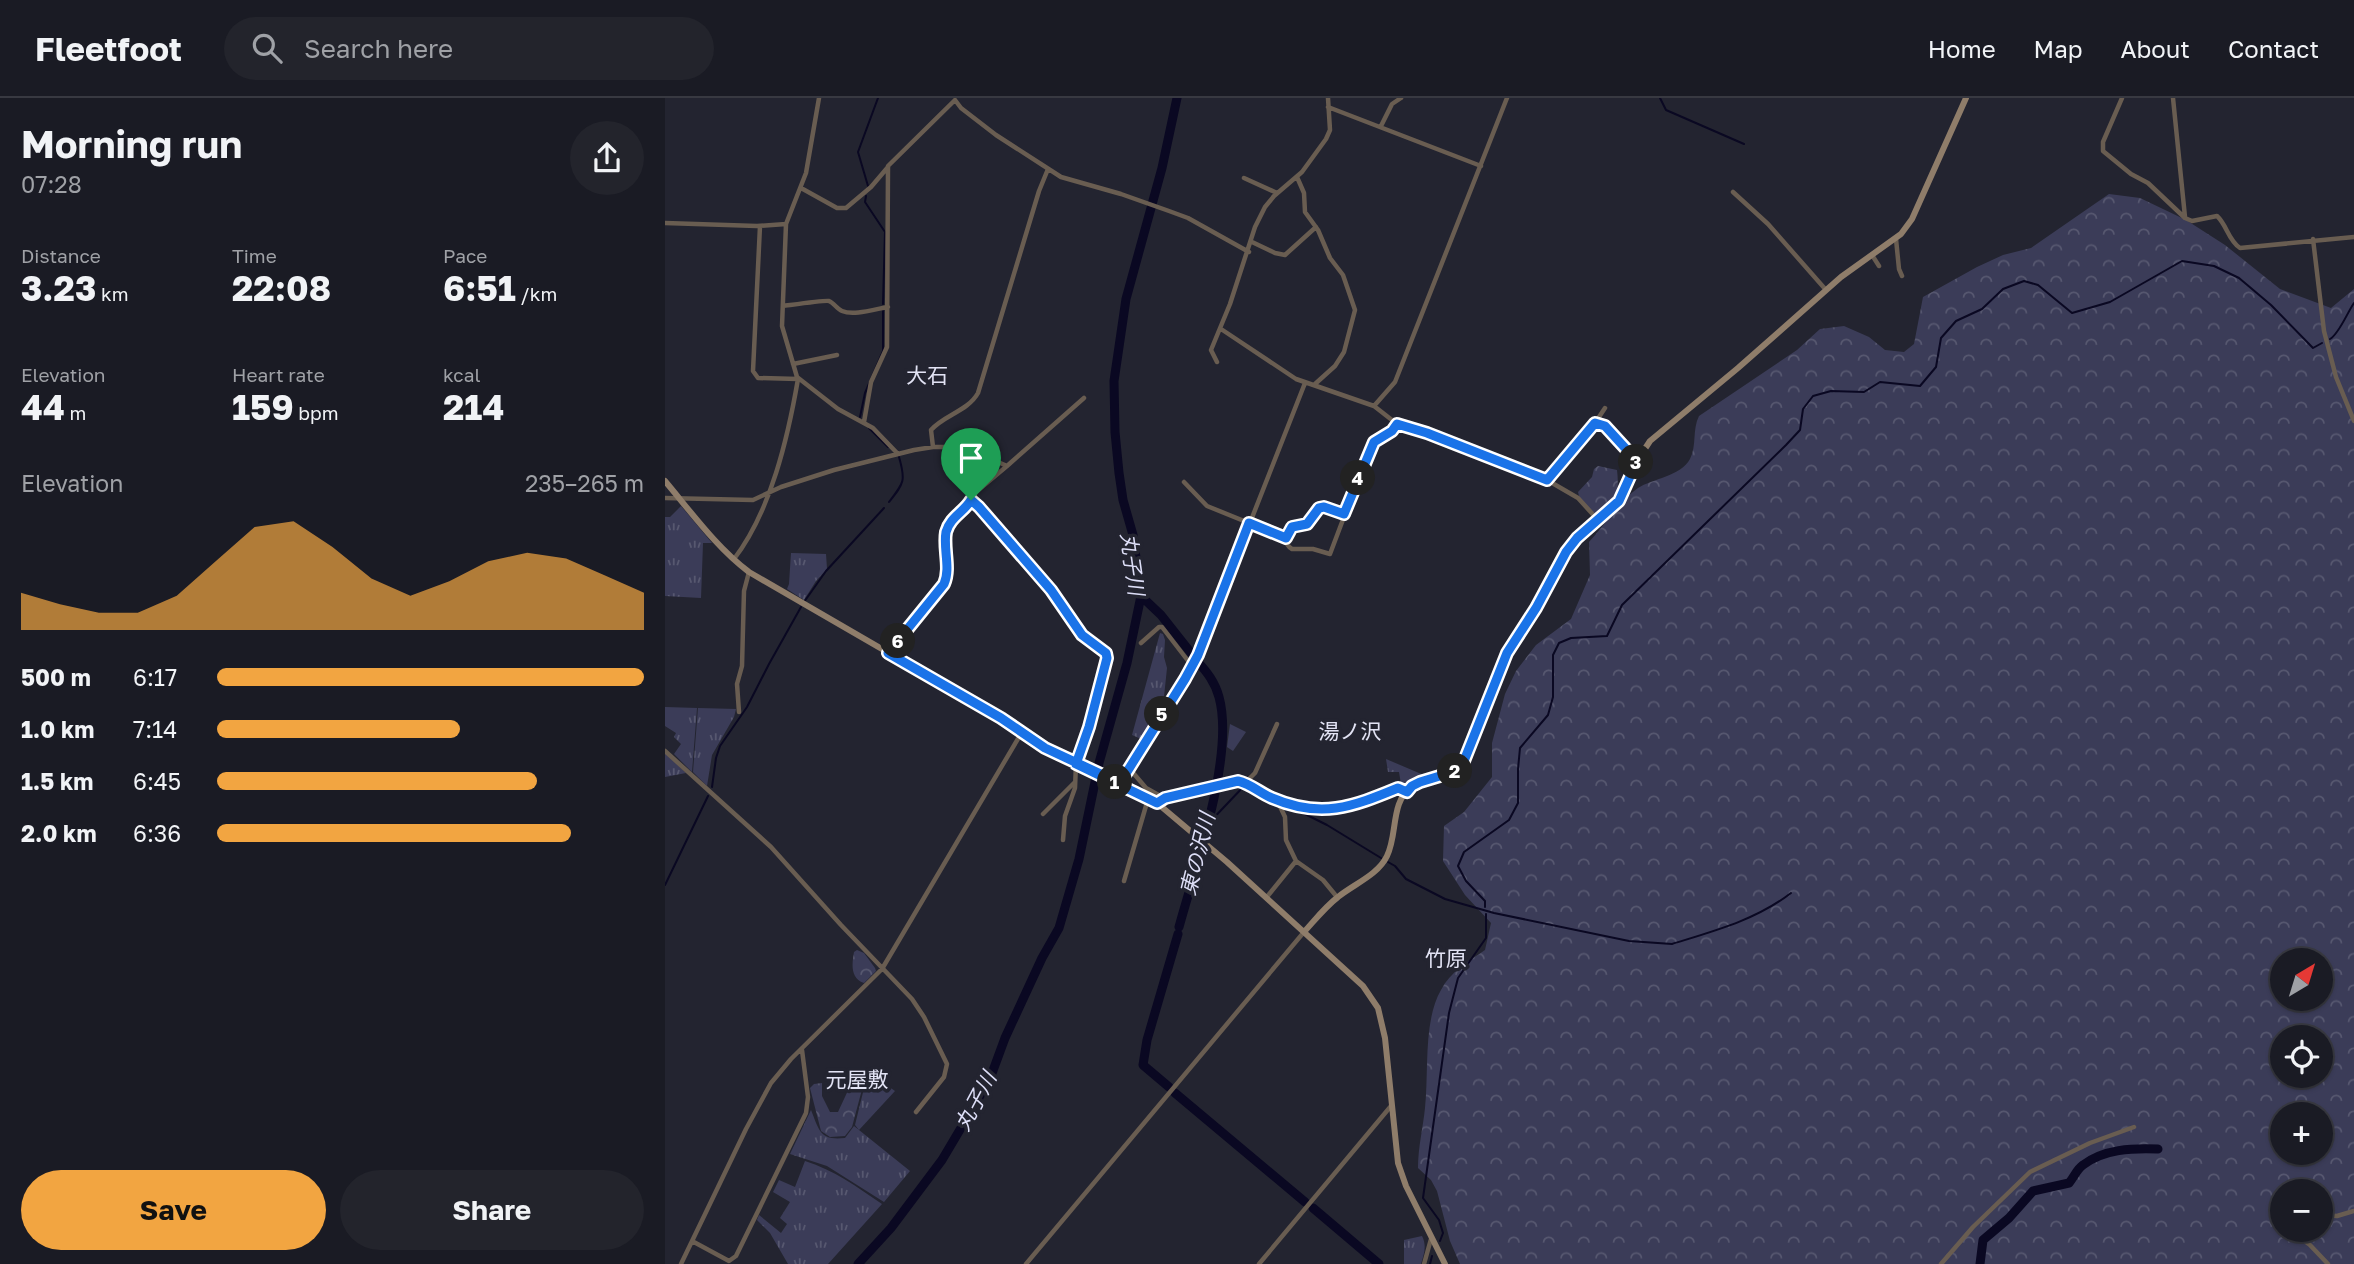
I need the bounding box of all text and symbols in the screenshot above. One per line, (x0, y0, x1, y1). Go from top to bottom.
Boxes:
search box (224, 17, 714, 80)
text: Fleetfoot (35, 29, 182, 68)
icon: search (248, 29, 286, 67)
text: Search here (304, 33, 453, 64)
text: Home (1928, 34, 1996, 63)
text: Map (2034, 34, 2083, 63)
text: About (2121, 34, 2190, 63)
text: Contact (2228, 34, 2319, 63)
text: Morning run (21, 121, 242, 166)
button: share (570, 121, 644, 195)
text: 07:28 (21, 170, 82, 198)
text: Distance (21, 244, 101, 267)
text: Time (232, 244, 277, 267)
text: Pace (443, 244, 487, 267)
text: 3.23 (21, 267, 96, 309)
text: 22:08 (232, 267, 331, 309)
text: 6:51 (443, 267, 516, 309)
text: km (96, 282, 129, 305)
text: /km (516, 282, 557, 305)
district label: 大石 (906, 362, 948, 388)
text: Elevation (21, 363, 106, 386)
text: Heart rate (232, 363, 325, 386)
text: kcal (443, 363, 481, 386)
text: 44 (21, 386, 65, 428)
text: 159 (232, 386, 294, 428)
text: 214 (443, 386, 504, 428)
text: m (65, 401, 86, 424)
text: bpm (294, 401, 339, 424)
pin (941, 428, 1001, 500)
icon: arrive (952, 439, 990, 477)
pin: 3 (1619, 444, 1653, 480)
text: 3 (1630, 450, 1641, 473)
pin: 4 (1341, 460, 1375, 496)
text: 4 (1352, 466, 1363, 489)
text: Elevation (21, 469, 123, 497)
text: 235–265 m (525, 469, 644, 497)
water label: 丸子川 (1116, 531, 1151, 599)
pin: 6 (881, 624, 915, 658)
text: 6 (891, 629, 904, 652)
text: 500 m (21, 663, 91, 691)
text: 6:17 (133, 663, 177, 691)
pin: 5 (1145, 696, 1179, 732)
text: 5 (1156, 702, 1167, 725)
text: 1.0 km (21, 715, 94, 743)
text: 7:14 (133, 715, 177, 743)
district label: 湯ノ沢 (1319, 718, 1382, 744)
pin: 2 (1437, 754, 1473, 788)
text: 2 (1449, 759, 1460, 782)
pin: 1 (1098, 764, 1133, 800)
text: 1.5 km (21, 767, 93, 795)
text: 6:45 (133, 767, 181, 795)
text: 1 (1110, 770, 1119, 793)
water label: 東の沢川 (1174, 808, 1220, 898)
text: 2.0 km (21, 819, 97, 847)
text: 6:36 (133, 819, 181, 847)
district label: 竹原 (1425, 945, 1467, 971)
north arrow (2270, 948, 2333, 1012)
map controls (2270, 948, 2333, 1242)
button: locate (2270, 1025, 2333, 1088)
water label: 丸子川 (949, 1065, 1002, 1135)
district label: 元屋敷 (826, 1066, 889, 1092)
button: + (2270, 1102, 2333, 1165)
button: Save (21, 1170, 326, 1250)
button: Share (340, 1170, 644, 1250)
button: − (2270, 1179, 2333, 1242)

